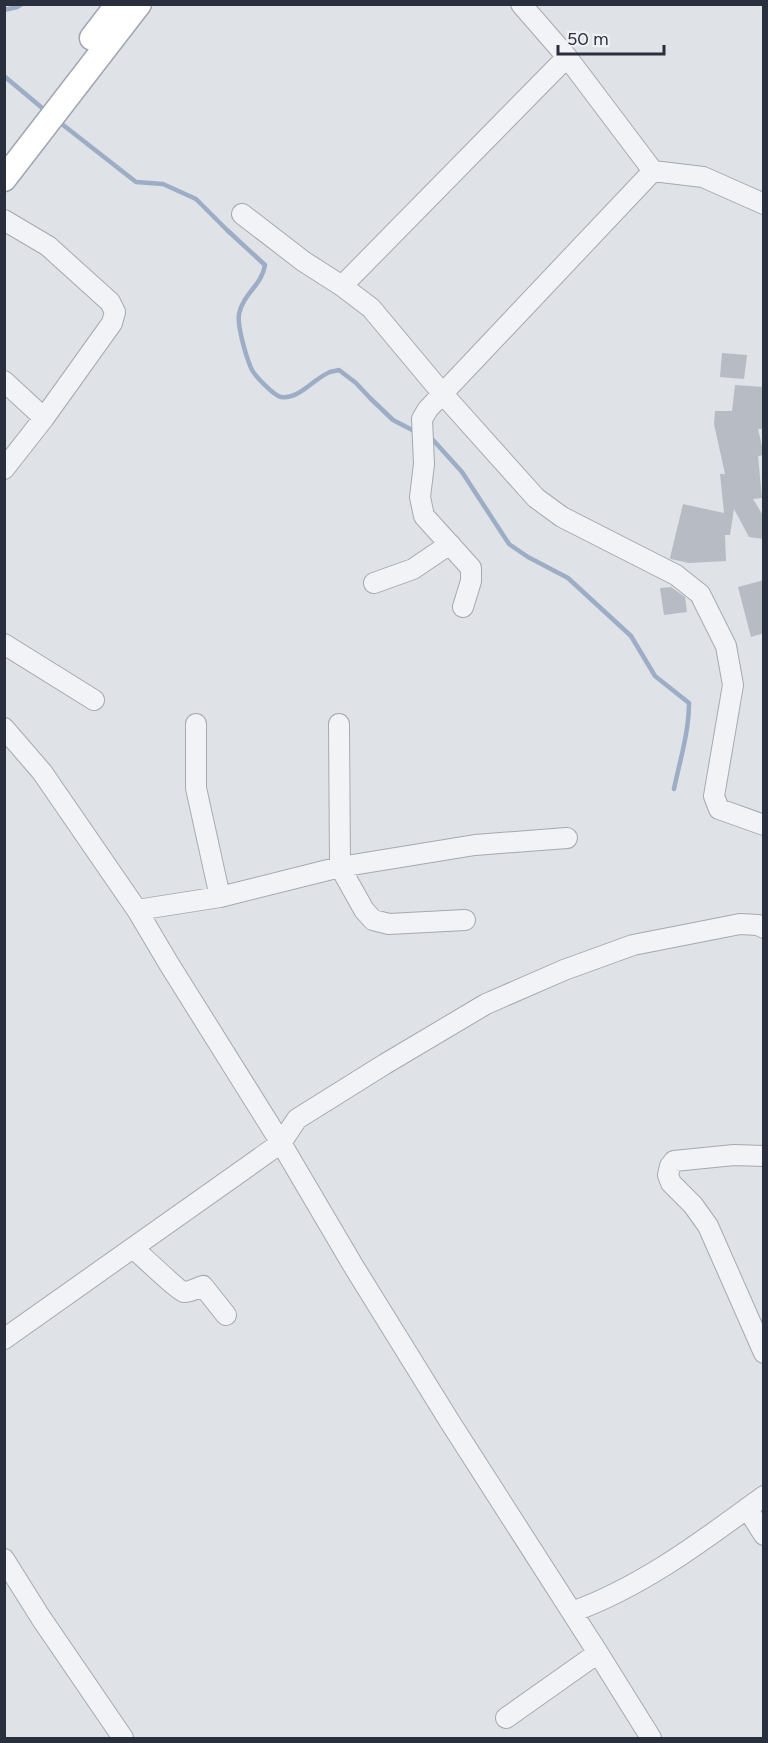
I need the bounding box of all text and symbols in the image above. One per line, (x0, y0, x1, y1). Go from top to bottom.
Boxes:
scale bar (558, 18, 664, 56)
text: 50 m (567, 28, 609, 50)

